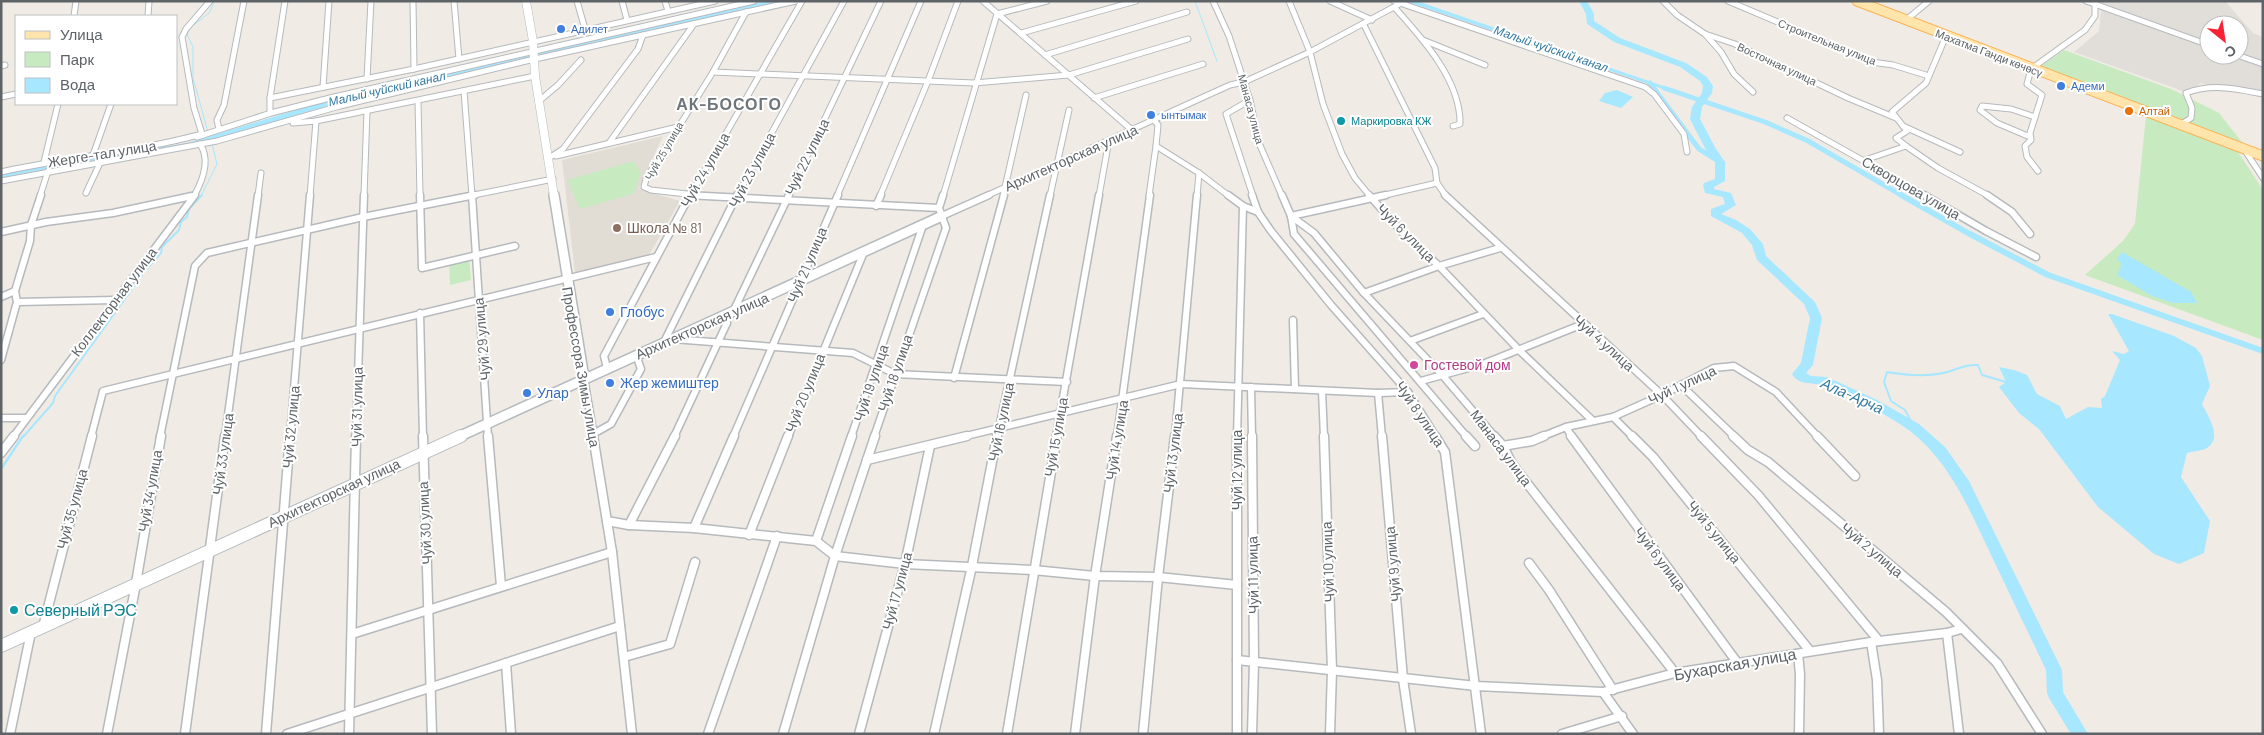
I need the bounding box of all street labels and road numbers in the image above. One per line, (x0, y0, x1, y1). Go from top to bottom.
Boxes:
street label: Строительная улица (1776, 16, 1879, 68)
street label: Махатма Ганди көчөсү (1934, 26, 2045, 79)
street label: Восточная улица (1735, 39, 1820, 88)
street label: Манаса улица (1236, 73, 1267, 146)
street label: Чуй 22 улица (781, 115, 833, 198)
street label: Чуй 25 улица (642, 119, 686, 182)
street label: Архитекторская улица (1002, 120, 1140, 195)
street label: Чуй 24 улица (676, 129, 733, 210)
street label: Чуй 23 улица (725, 129, 779, 210)
street label: Жерге-тал улица (46, 136, 158, 171)
street label: Скворцова улица (1859, 152, 1964, 223)
street label: Чуй 6 улица (1374, 200, 1439, 265)
street label: Чуй 21 улица (783, 224, 830, 305)
street label: Коллекторная улица (67, 244, 160, 360)
street label: Профессора Зимы улица (559, 285, 604, 449)
street label: Архитекторская улица (633, 288, 771, 363)
street label: Чуй 29 улица (469, 297, 494, 381)
street label: Чуй 4 улица (1570, 311, 1638, 374)
street label: Чуй 18 улица (873, 332, 916, 414)
street label: Чуй 19 улица (849, 342, 892, 424)
street label: Чуй 20 улица (781, 351, 828, 435)
street label: Чуй 1 улица (1645, 361, 1719, 408)
street label: Чуй 31 улица (347, 367, 366, 447)
street label: Чуй 8 улица (1392, 378, 1449, 450)
street label: Чуй 16 улица (984, 381, 1017, 463)
street label: Чуй 32 улица (278, 385, 303, 469)
street label: Чуй 15 улица (1040, 396, 1071, 478)
street label: Чуй 14 улица (1102, 398, 1131, 481)
street label: Манаса улица (1467, 406, 1536, 489)
street label: Чуй 33 улица (208, 412, 237, 496)
street label: Чуй 13 улица (1159, 412, 1186, 494)
street label: Чуй 12 улица (1228, 429, 1245, 510)
street label: Чуй 34 улица (134, 448, 165, 533)
street label: Архитекторская улица (265, 454, 403, 531)
street label: Чуй 35 улица (53, 467, 90, 551)
street label: Чуй 30 улица (414, 481, 435, 565)
street label: Чуй 5 улица (1684, 497, 1745, 567)
street label: Чуй 2 улица (1838, 519, 1907, 581)
street label: Чуй 10 улица (1318, 521, 1337, 603)
street label: Чуй 6 улица (1631, 523, 1690, 594)
street label: Чуй 9 улица (1381, 525, 1404, 602)
street label: Чуй 11 улица (1243, 536, 1262, 614)
street label: Чуй 17 улица (878, 550, 915, 632)
street label: Бухарская улица (1672, 643, 1798, 684)

